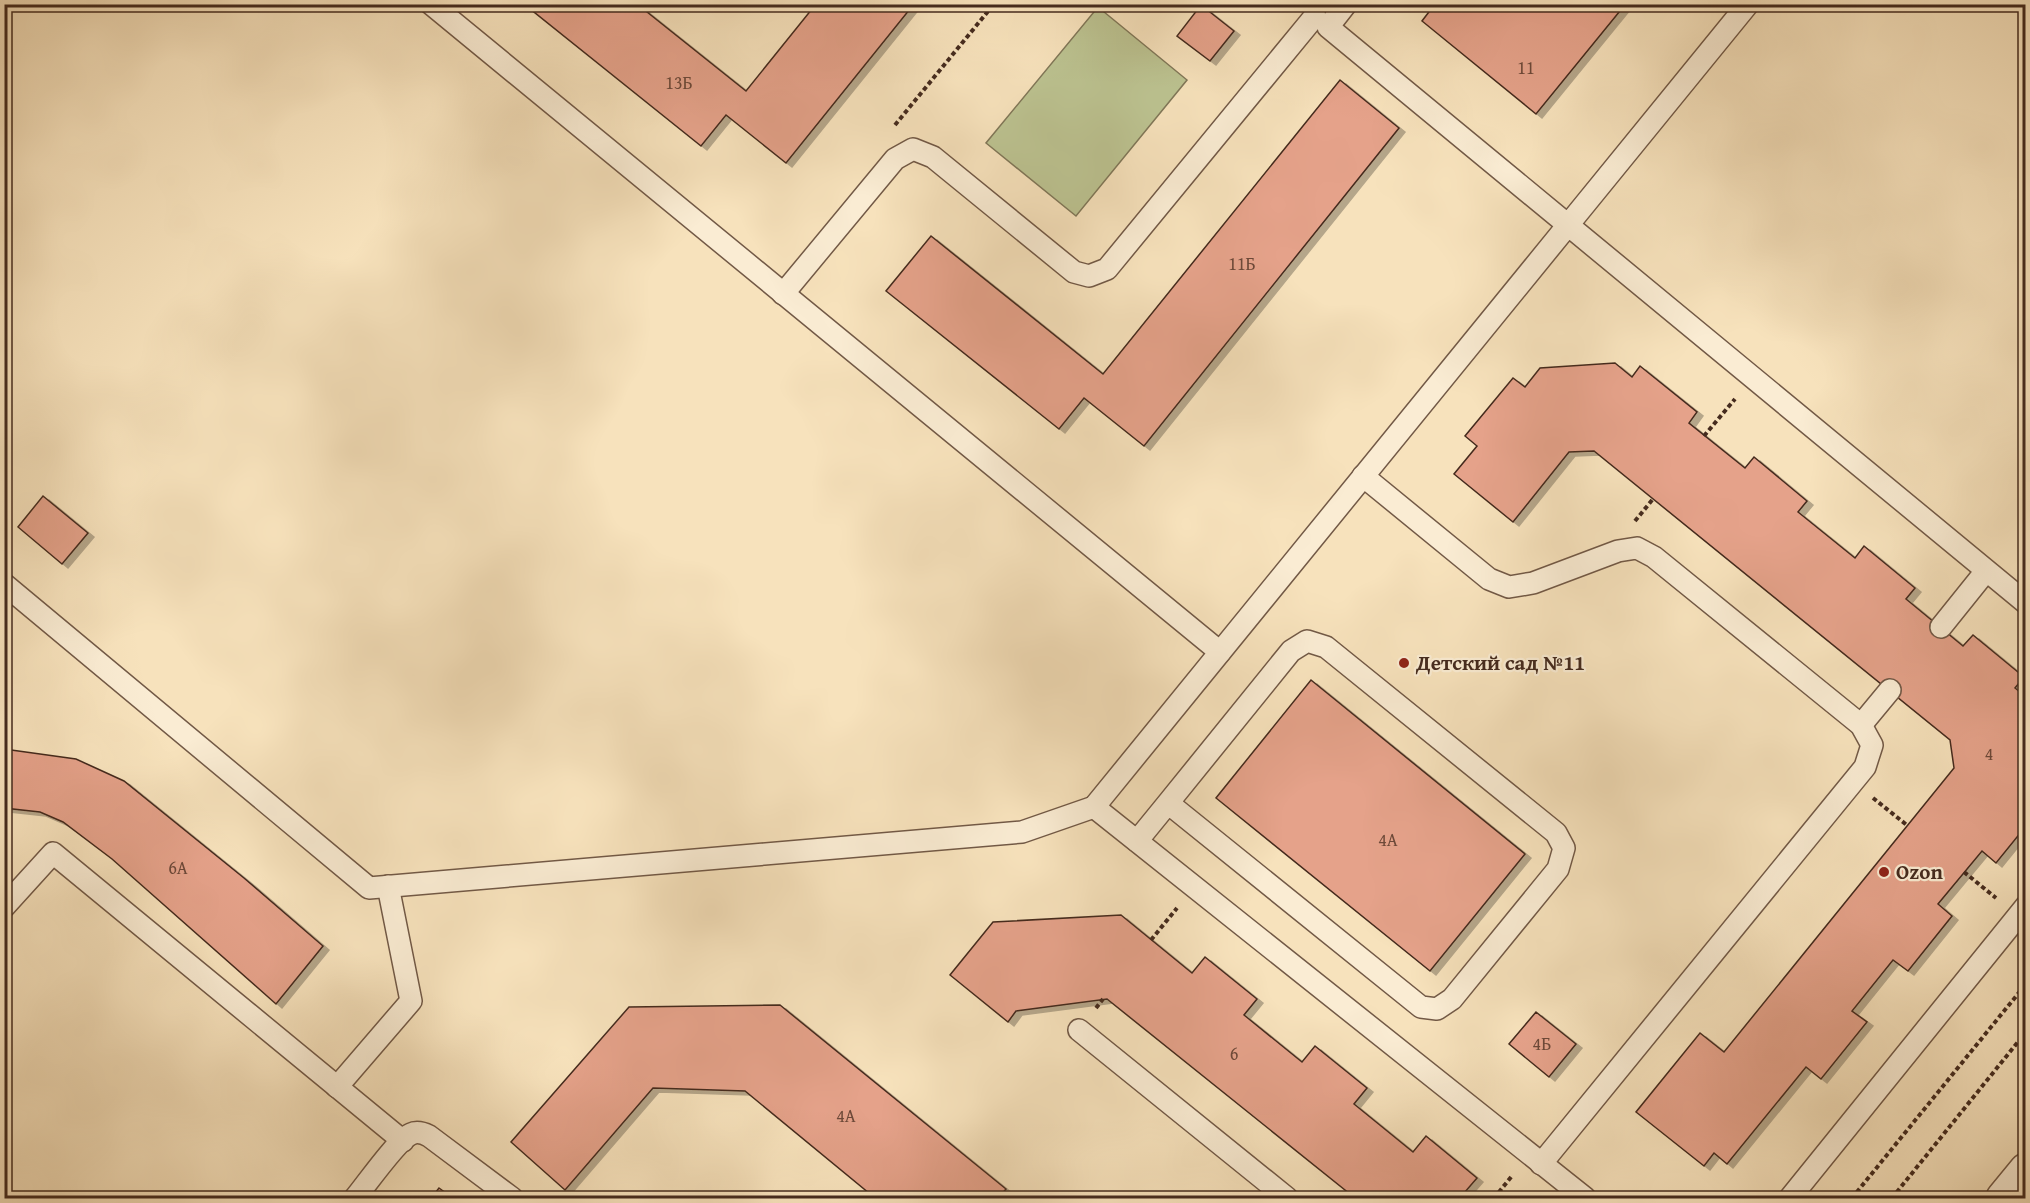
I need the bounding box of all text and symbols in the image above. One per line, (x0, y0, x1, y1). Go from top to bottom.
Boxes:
house number: 11 (1517, 54, 1535, 81)
house number: 13Б (665, 69, 693, 96)
house number: 11Б (1228, 250, 1256, 277)
place label: Детский сад №11 (1415, 647, 1585, 678)
marker: Детский сад №11 (1397, 656, 1411, 670)
house number: 4 (1985, 740, 1993, 767)
house number: 4А (1378, 826, 1398, 853)
house number: 6А (168, 854, 188, 881)
place label: Ozon (1896, 856, 1943, 887)
marker: Ozon (1877, 865, 1891, 879)
house number: 4Б (1533, 1030, 1551, 1057)
house number: 6 (1230, 1040, 1238, 1067)
house number: 4А (836, 1102, 856, 1129)

